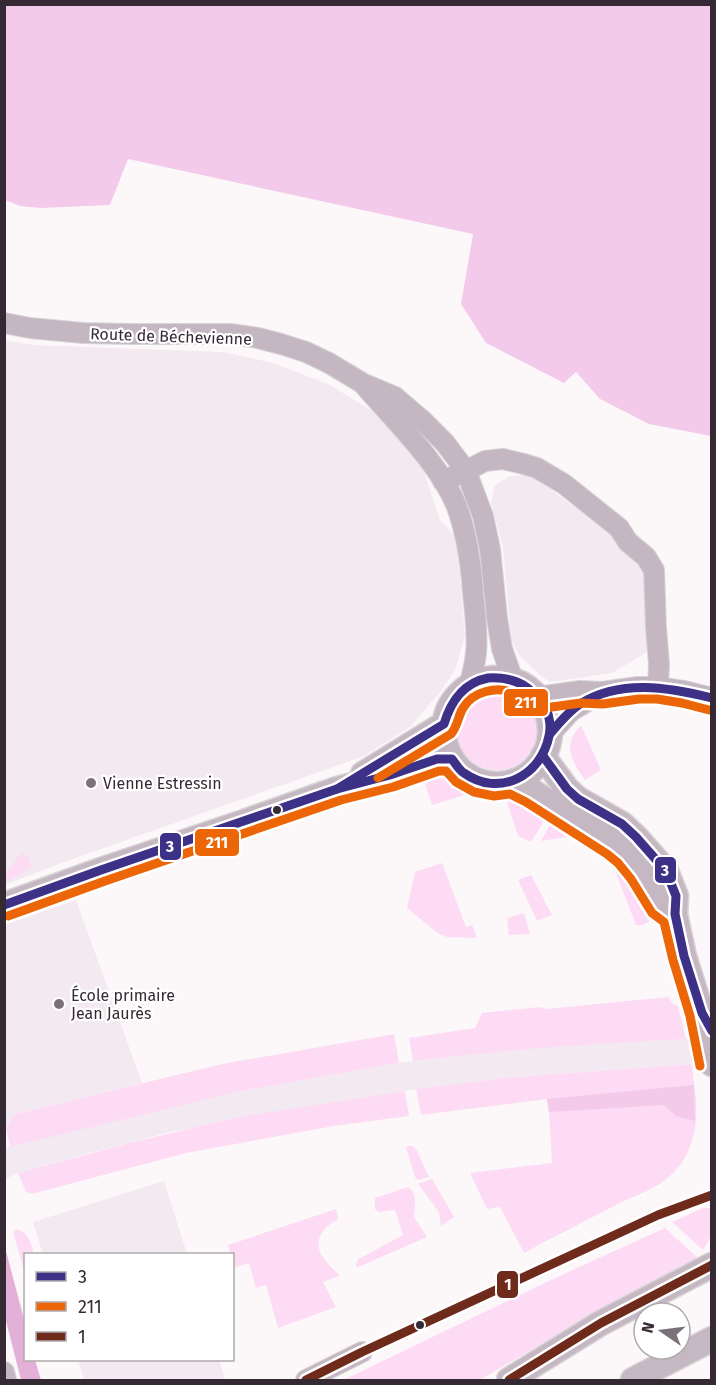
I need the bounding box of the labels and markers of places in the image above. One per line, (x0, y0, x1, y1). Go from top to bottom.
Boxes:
place label: Vienne Estressin (103, 774, 222, 793)
marker: Vienne Estressin (84, 776, 98, 790)
unlabelled marker (271, 804, 283, 816)
place label: École primaire Jean Jaurès (71, 985, 175, 1023)
marker: École primaire Jean Jaurès (52, 997, 66, 1011)
unlabelled marker (414, 1319, 426, 1331)

